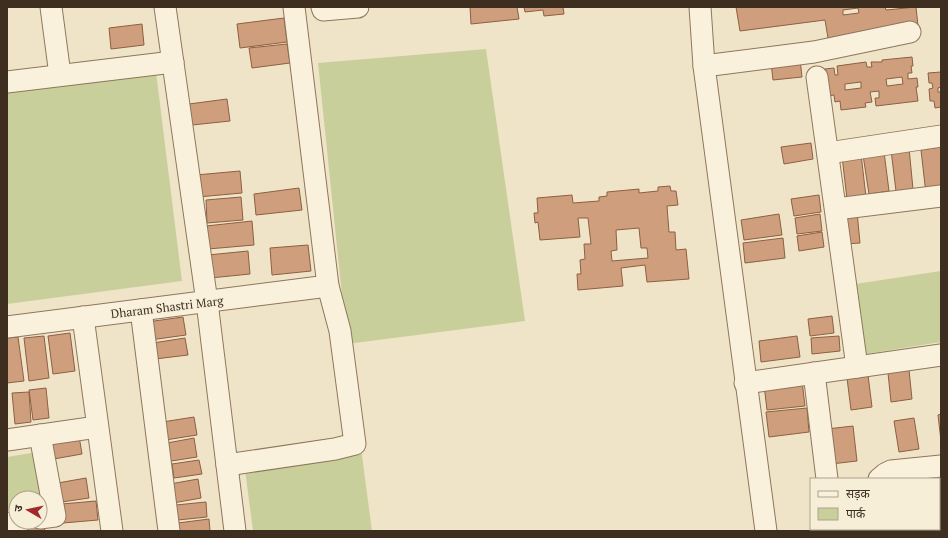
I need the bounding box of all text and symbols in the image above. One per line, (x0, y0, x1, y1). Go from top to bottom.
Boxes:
street label: Dharam Shastri Marg (110, 293, 225, 321)
legend (810, 478, 940, 530)
text: सड़क (846, 486, 871, 501)
north arrow (8, 490, 48, 530)
text: उ (11, 504, 26, 513)
text: पार्क (846, 506, 866, 521)

